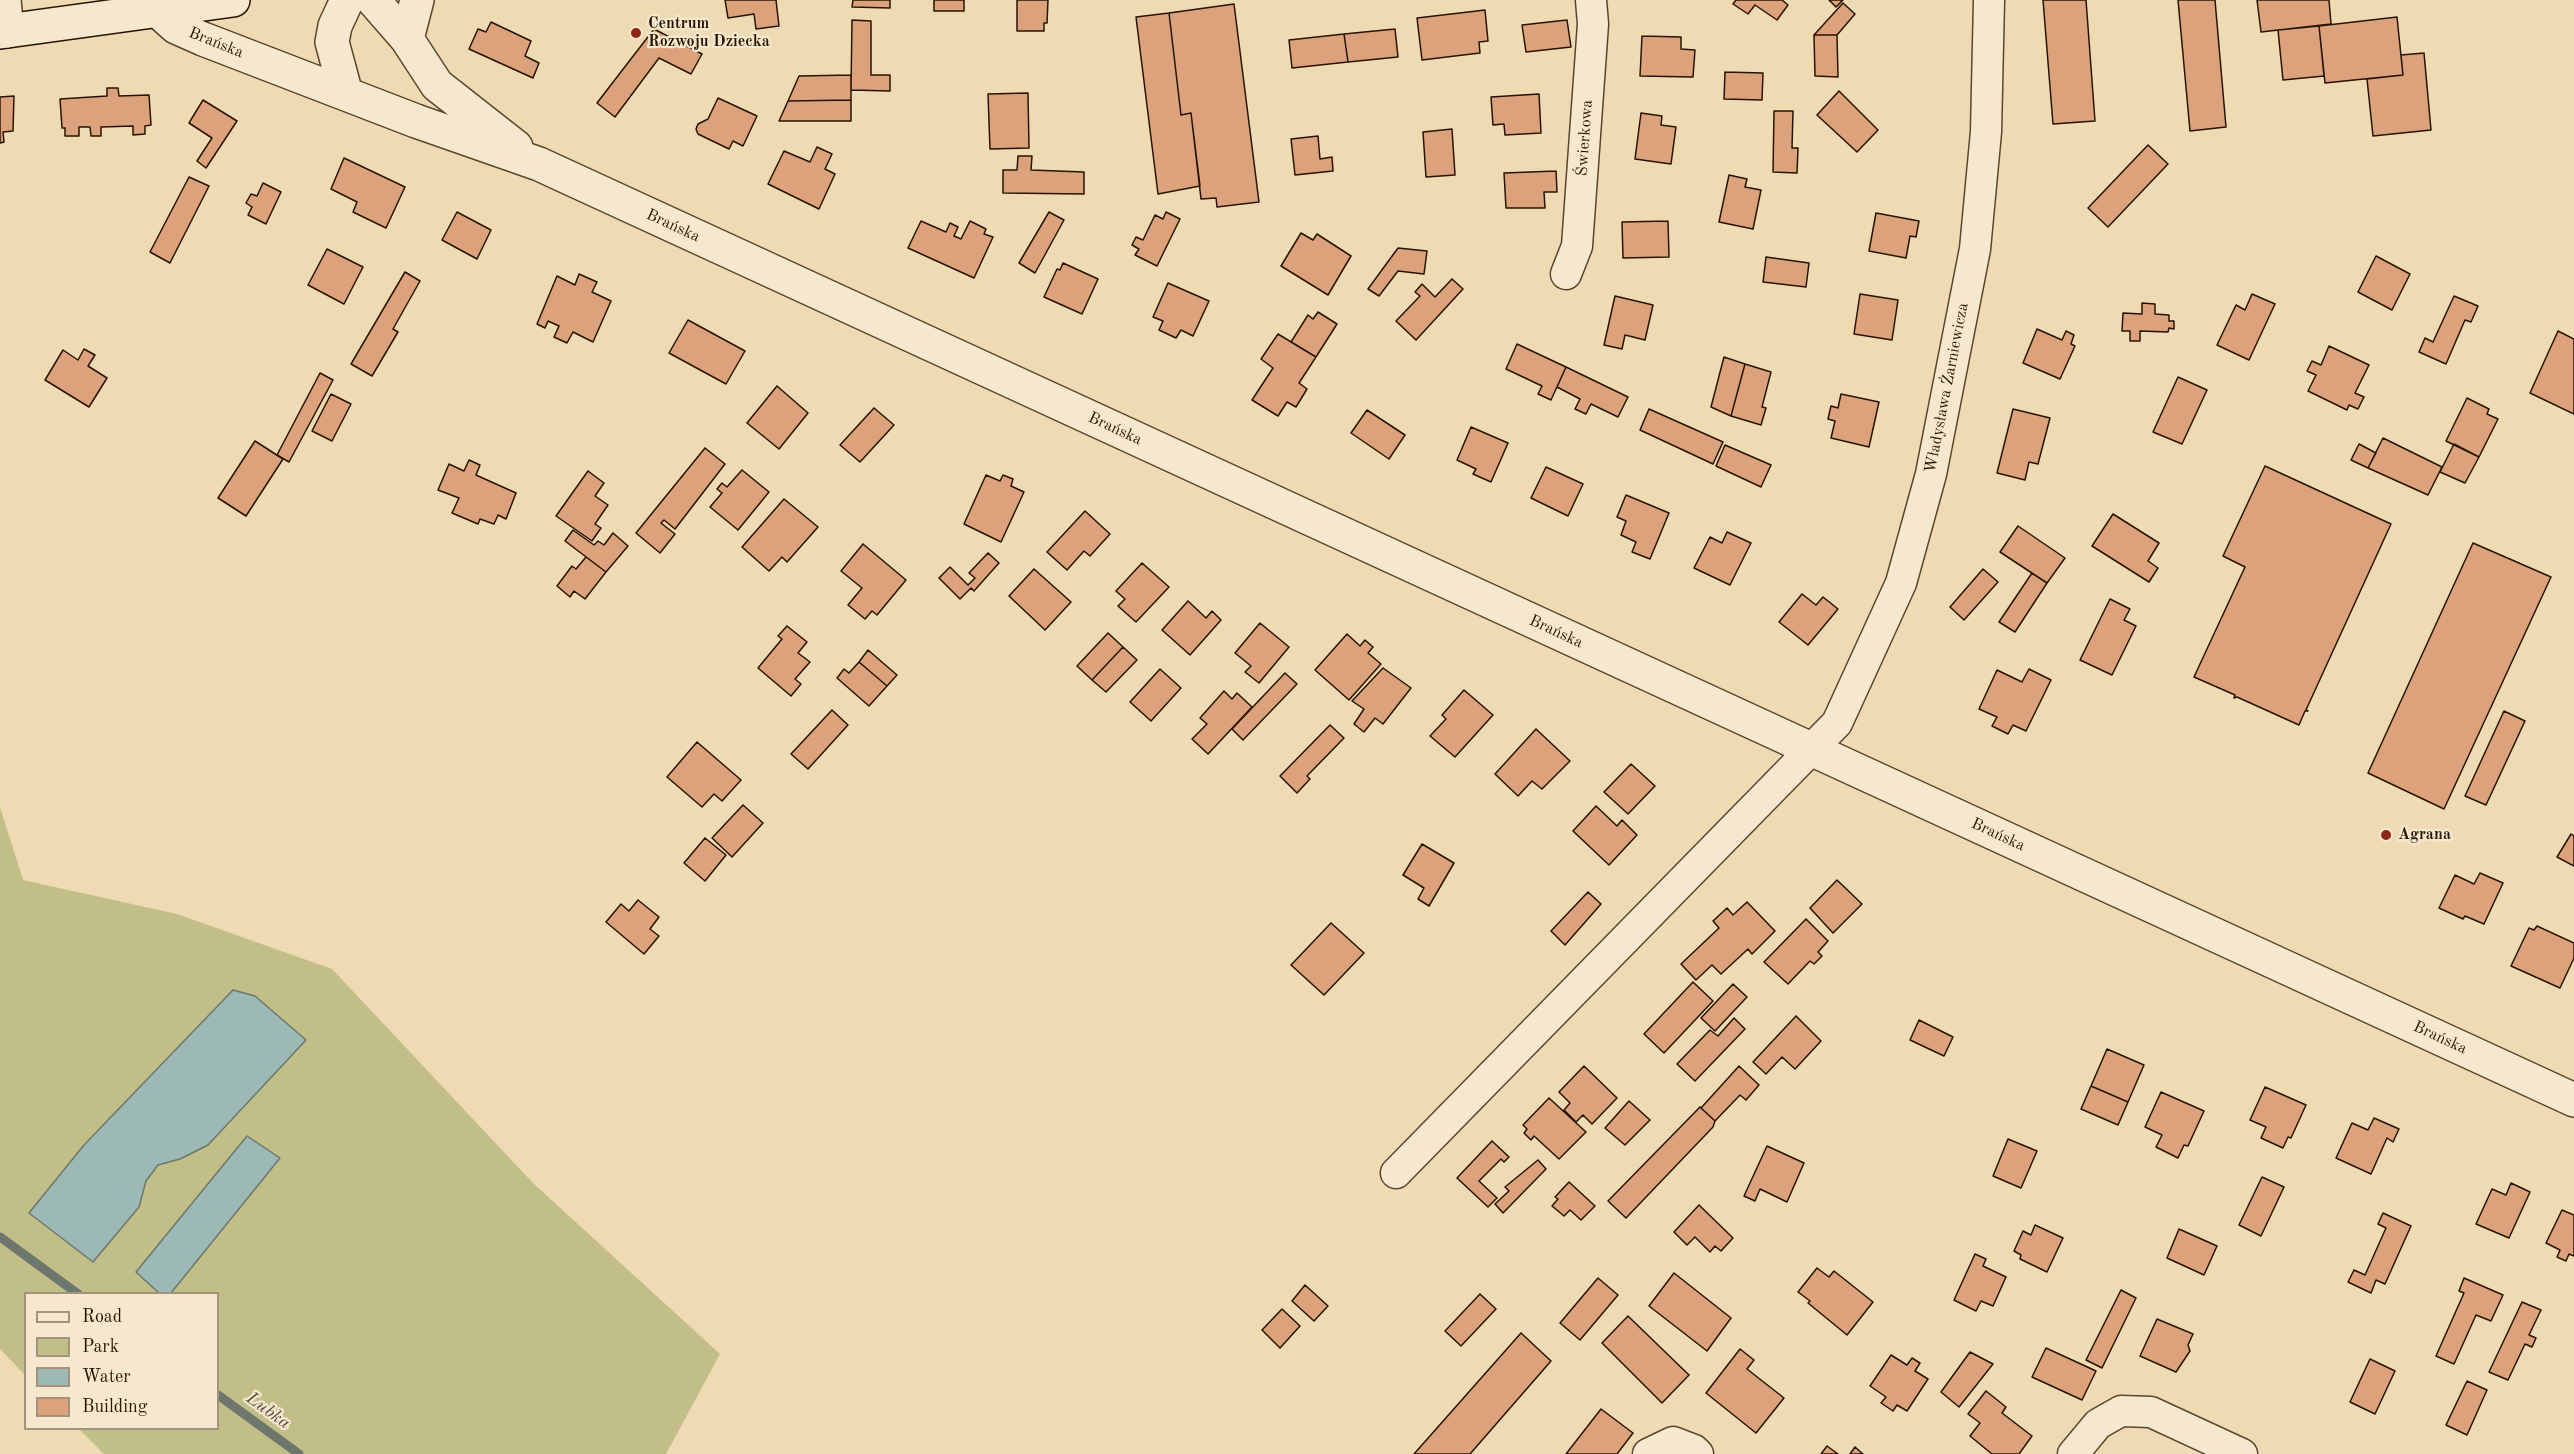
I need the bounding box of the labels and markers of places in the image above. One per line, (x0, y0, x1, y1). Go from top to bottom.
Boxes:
place label: Centrum Rozwoju Dziecka (648, 14, 770, 52)
marker: Centrum Rozwoju Dziecka (629, 26, 643, 40)
place label: Agrana (2398, 825, 2451, 845)
marker: Agrana (2379, 828, 2393, 842)

